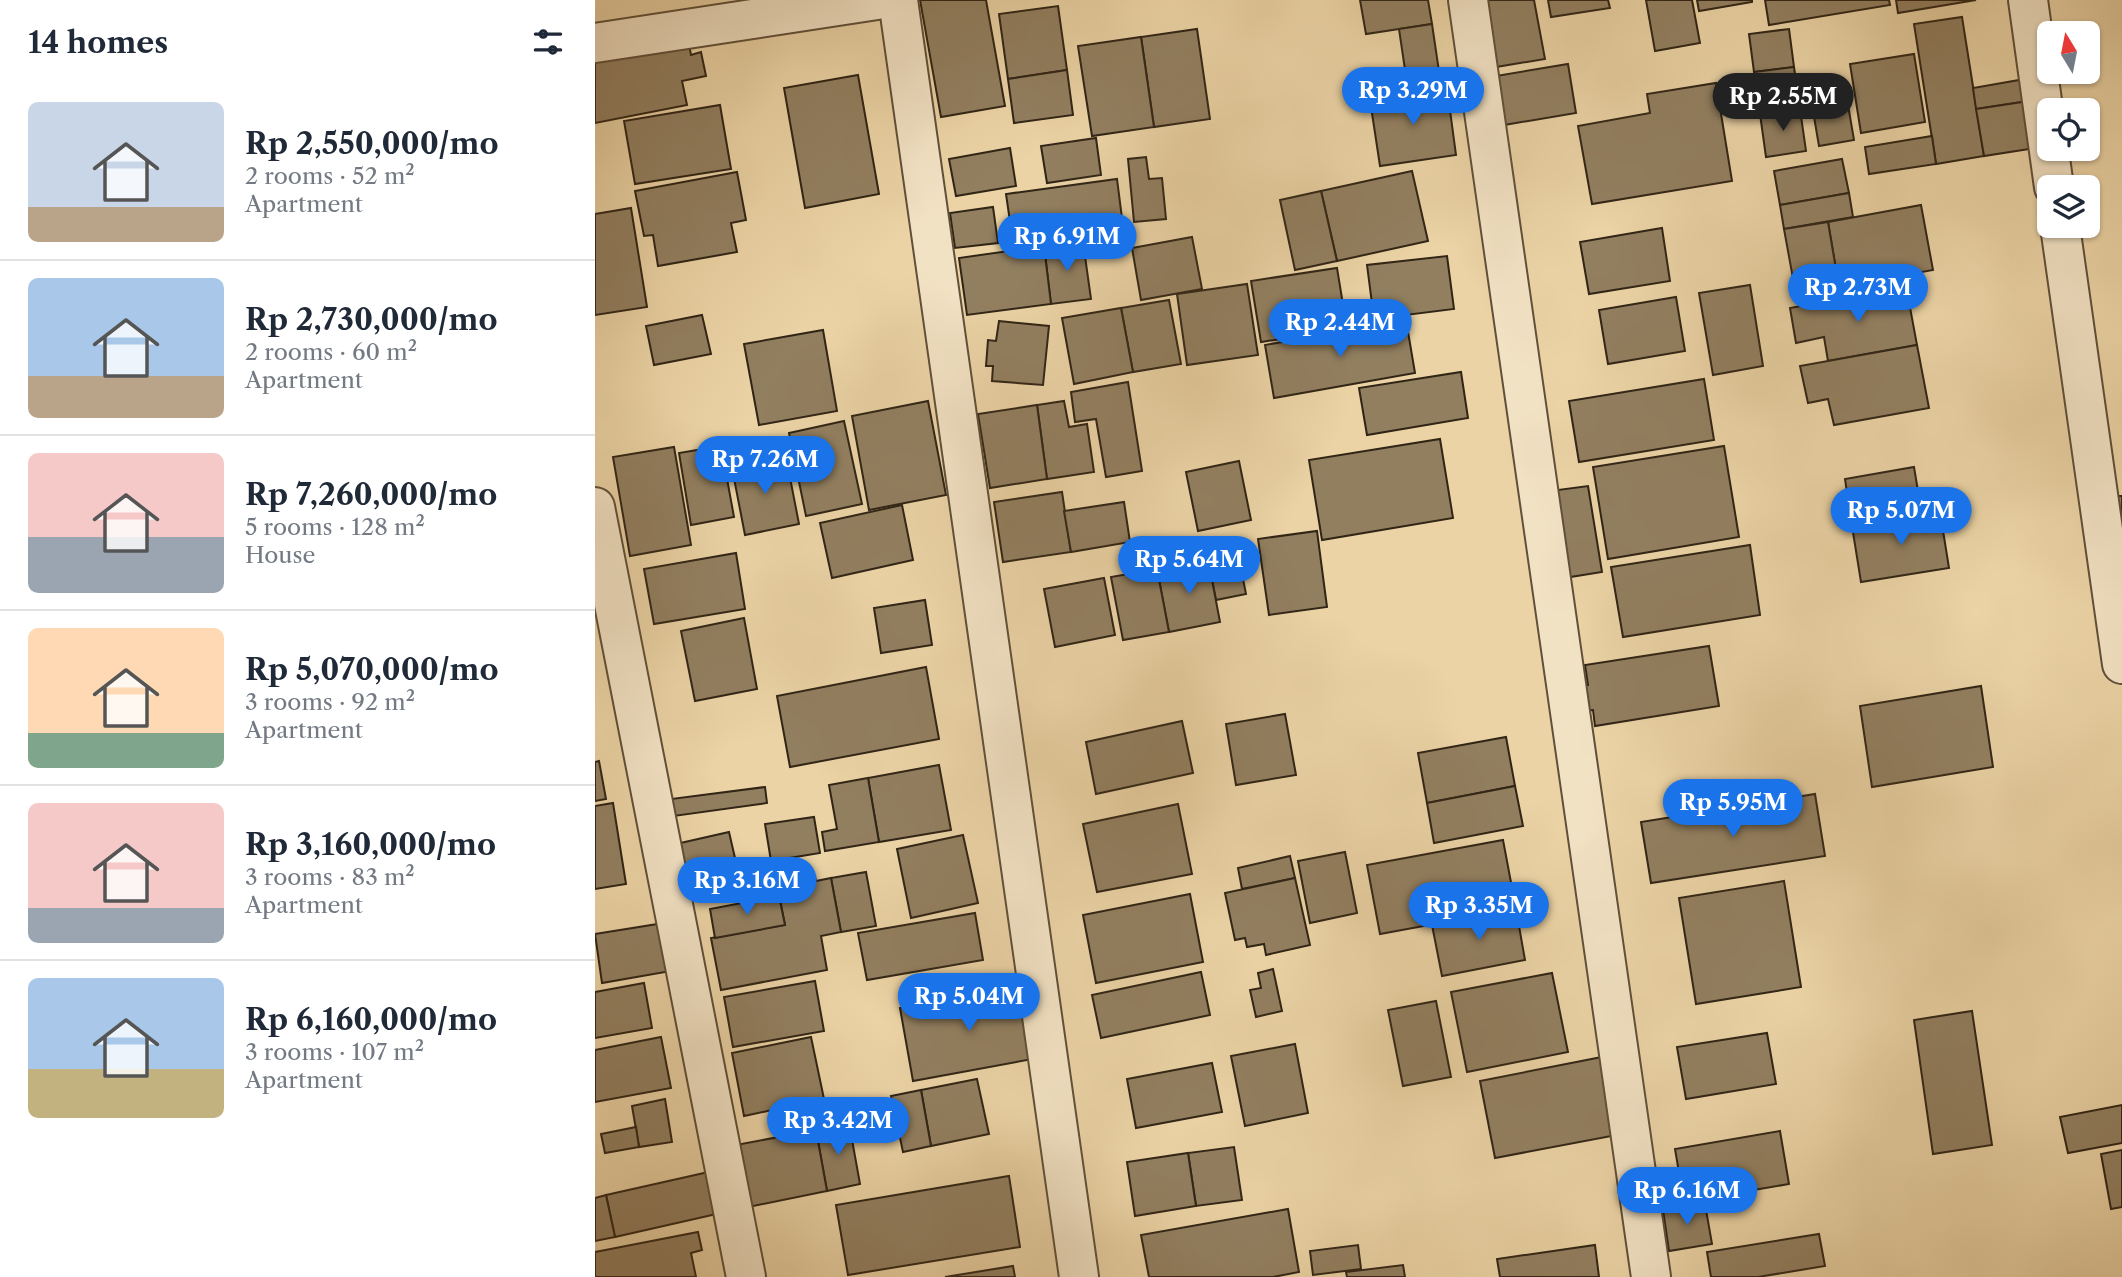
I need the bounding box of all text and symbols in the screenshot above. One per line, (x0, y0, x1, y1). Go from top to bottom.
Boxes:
north arrow (2037, 21, 2100, 84)
map controls (2037, 21, 2100, 238)
icon: filters (529, 23, 567, 61)
text: 14 homes (28, 24, 168, 61)
pin: Rp 3.29M (1341, 68, 1485, 127)
pin: Rp 2.55M (1711, 74, 1855, 133)
text: Rp 3.29M (1358, 76, 1468, 104)
text: Rp 2.55M (1729, 82, 1837, 110)
button: locate (2037, 98, 2100, 161)
text: Rp 2,550,000/mo (245, 125, 498, 162)
icon: home (84, 130, 168, 214)
text: 2 rooms · 52 m² (245, 162, 415, 190)
button: layers (2037, 175, 2100, 238)
text: Apartment (245, 190, 363, 218)
pin: Rp 6.91M (995, 214, 1139, 273)
text: Rp 6.91M (1014, 222, 1120, 250)
pin: Rp 2.73M (1786, 264, 1930, 324)
text: Rp 2.73M (1804, 273, 1912, 301)
pin: Rp 2.44M (1268, 300, 1412, 359)
text: Rp 2,730,000/mo (245, 301, 498, 338)
icon: home (84, 306, 168, 390)
text: Rp 2.44M (1285, 308, 1395, 336)
text: 2 rooms · 60 m² (245, 338, 417, 366)
text: Apartment (245, 366, 363, 394)
pin: Rp 7.26M (693, 436, 837, 496)
text: Rp 7.26M (711, 445, 819, 473)
text: Rp 7,260,000/mo (245, 476, 497, 513)
icon: home (84, 481, 168, 565)
pin: Rp 5.07M (1829, 488, 1973, 547)
text: Rp 5.07M (1847, 496, 1955, 524)
text: 5 rooms · 128 m² (245, 513, 425, 541)
pin: Rp 5.64M (1117, 536, 1261, 596)
text: House (245, 541, 315, 569)
text: Rp 5.64M (1134, 545, 1244, 573)
text: Rp 5,070,000/mo (245, 651, 499, 688)
icon: home (84, 656, 168, 740)
text: 3 rooms · 92 m² (245, 688, 415, 716)
text: Apartment (245, 716, 363, 744)
pin: Rp 5.95M (1661, 780, 1805, 839)
text: Rp 5.95M (1679, 788, 1787, 816)
text: Rp 3,160,000/mo (245, 826, 496, 863)
icon: home (84, 831, 168, 915)
pin: Rp 3.16M (675, 858, 819, 917)
text: 3 rooms · 83 m² (245, 863, 415, 891)
text: Rp 3.16M (694, 866, 800, 894)
pin: Rp 3.35M (1407, 883, 1551, 942)
text: Apartment (245, 891, 363, 919)
text: Rp 3.35M (1425, 891, 1533, 919)
pin: Rp 5.04M (897, 974, 1041, 1033)
text: Rp 5.04M (914, 982, 1024, 1010)
text: Rp 6,160,000/mo (245, 1001, 497, 1038)
icon: home (84, 1006, 168, 1090)
text: 3 rooms · 107 m² (245, 1038, 424, 1066)
text: Apartment (245, 1066, 363, 1094)
pin: Rp 3.42M (766, 1098, 910, 1157)
text: Rp 3.42M (783, 1106, 893, 1134)
pin: Rp 6.16M (1615, 1168, 1759, 1227)
text: Rp 6.16M (1633, 1176, 1741, 1204)

